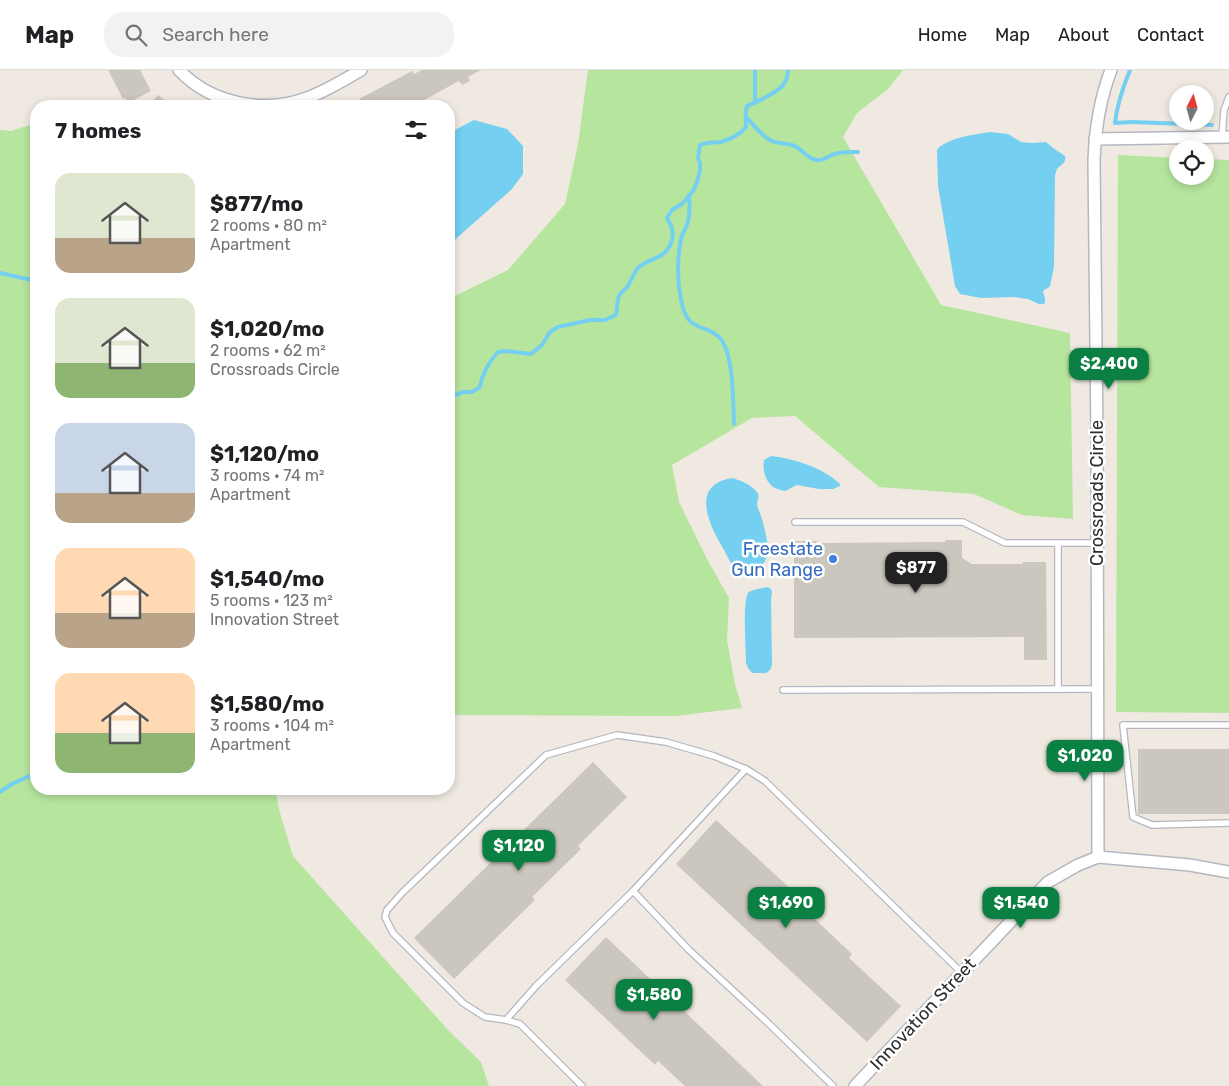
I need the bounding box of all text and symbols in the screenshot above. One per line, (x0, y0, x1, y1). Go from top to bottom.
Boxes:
search box (104, 12, 454, 57)
text: Map (25, 21, 74, 49)
icon: search (122, 21, 150, 49)
text: Search here (162, 23, 269, 46)
text: Home (918, 24, 967, 46)
text: Map (995, 24, 1030, 46)
text: About (1058, 24, 1109, 46)
text: Contact (1137, 24, 1204, 46)
north arrow (1169, 85, 1214, 130)
map controls (1169, 85, 1214, 185)
icon: filters (402, 116, 430, 144)
text: 7 homes (55, 118, 141, 143)
button: locate (1169, 140, 1214, 185)
text: $877/mo (210, 191, 303, 216)
icon: home (95, 193, 155, 253)
text: 2 rooms · 80 m² (210, 216, 327, 235)
text: Apartment (210, 235, 290, 254)
text: $1,020/mo (210, 316, 324, 341)
icon: home (95, 318, 155, 378)
text: 2 rooms · 62 m² (210, 341, 326, 360)
pin: $2,400 (1068, 348, 1150, 390)
text: $2,400 (1080, 354, 1138, 373)
text: Crossroads Circle (210, 360, 340, 379)
street label: Crossroads Circle (1086, 420, 1108, 566)
text: $1,120/mo (210, 441, 319, 466)
icon: home (95, 443, 155, 503)
text: 3 rooms · 74 m² (210, 466, 325, 485)
text: Apartment (210, 485, 290, 504)
place label: Freestate Gun Range (731, 538, 823, 581)
pin: $877 (886, 552, 946, 594)
marker: Freestate Gun Range (827, 553, 839, 565)
text: $877 (896, 558, 936, 577)
text: $1,540/mo (210, 566, 324, 591)
icon: home (95, 568, 155, 628)
text: 5 rooms · 123 m² (210, 591, 333, 610)
text: Innovation Street (210, 610, 339, 629)
text: $1,580/mo (210, 691, 324, 716)
icon: home (95, 693, 155, 753)
text: 3 rooms · 104 m² (210, 716, 334, 735)
text: Apartment (210, 735, 290, 754)
pin: $1,020 (1044, 740, 1126, 782)
text: $1,020 (1057, 746, 1113, 765)
pin: $1,120 (478, 830, 560, 872)
text: $1,120 (493, 836, 545, 855)
pin: $1,690 (745, 886, 827, 929)
pin: $1,540 (980, 886, 1062, 929)
text: $1,690 (759, 893, 813, 912)
text: $1,540 (993, 893, 1049, 912)
street label: Innovation Street (865, 953, 981, 1075)
pin: $1,580 (613, 978, 695, 1021)
text: $1,580 (626, 985, 682, 1004)

